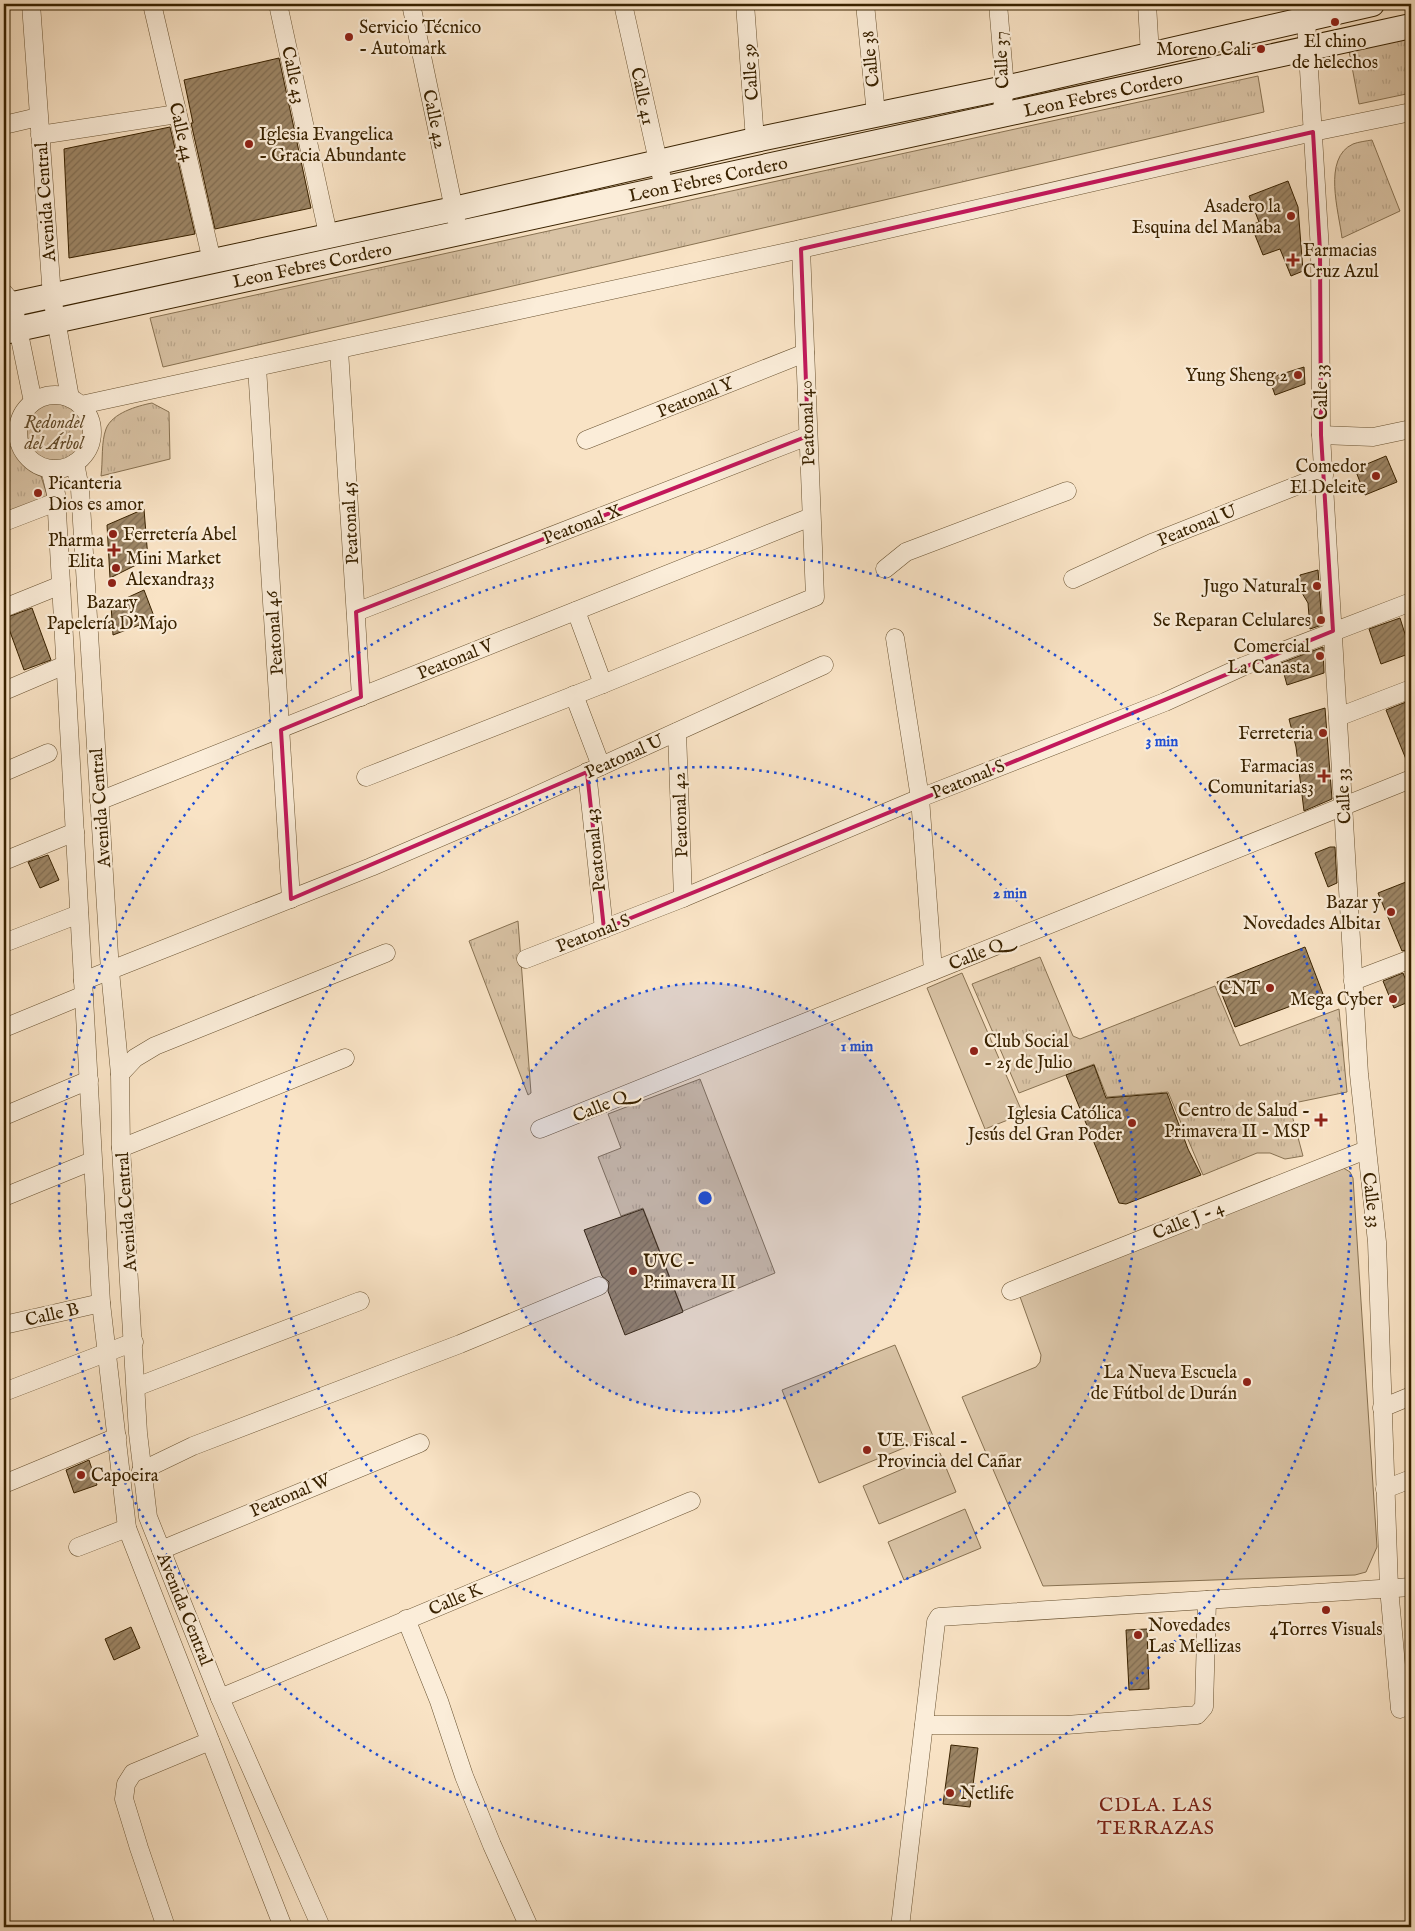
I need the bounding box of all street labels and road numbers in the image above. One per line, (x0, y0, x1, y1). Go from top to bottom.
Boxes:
street label: Calle 38 (857, 30, 886, 88)
street label: Calle 37 (990, 30, 1015, 89)
street label: Calle 39 (738, 43, 765, 101)
street label: Calle 43 (275, 44, 310, 106)
street label: Calle 41 (624, 65, 659, 127)
street label: Leon Febres Cordero (1022, 67, 1185, 124)
street label: Calle 42 (416, 88, 451, 151)
street label: Calle 44 (163, 100, 199, 164)
street label: Avenida Central (31, 141, 62, 263)
street label: Leon Febres Cordero (627, 152, 790, 209)
street label: Leon Febres Cordero (231, 238, 394, 295)
street label: Calle 33 (1311, 364, 1334, 420)
street label: Peatonal Y (654, 372, 738, 424)
street label: Peatonal 40 (796, 380, 821, 466)
street label: Peatonal 45 (338, 480, 365, 565)
street label: Peatonal X (540, 500, 626, 551)
street label: Peatonal U (1155, 500, 1241, 553)
street label: Peatonal 46 (261, 589, 290, 676)
street label: Peatonal V (414, 634, 498, 686)
street label: Peatonal U (582, 730, 668, 785)
street label: Avenida Central (86, 747, 117, 869)
street label: Peatonal S (928, 755, 1009, 806)
street label: Calle 33 (1332, 767, 1357, 825)
street label: Peatonal 42 (669, 772, 694, 858)
street label: Peatonal 43 (581, 807, 612, 893)
street label: Peatonal S (553, 910, 634, 959)
street label: Calle Q (946, 929, 1020, 977)
street label: Calle Q (570, 1081, 644, 1129)
street label: Avenida Central (112, 1151, 143, 1273)
street label: Calle 33 (1356, 1171, 1385, 1229)
street label: Calle J - 4 (1149, 1197, 1228, 1246)
street label: Calle B (23, 1298, 82, 1333)
street label: Peatonal W (247, 1469, 335, 1524)
street label: Avenida Central (150, 1549, 217, 1669)
street label: Calle K (425, 1579, 487, 1622)

